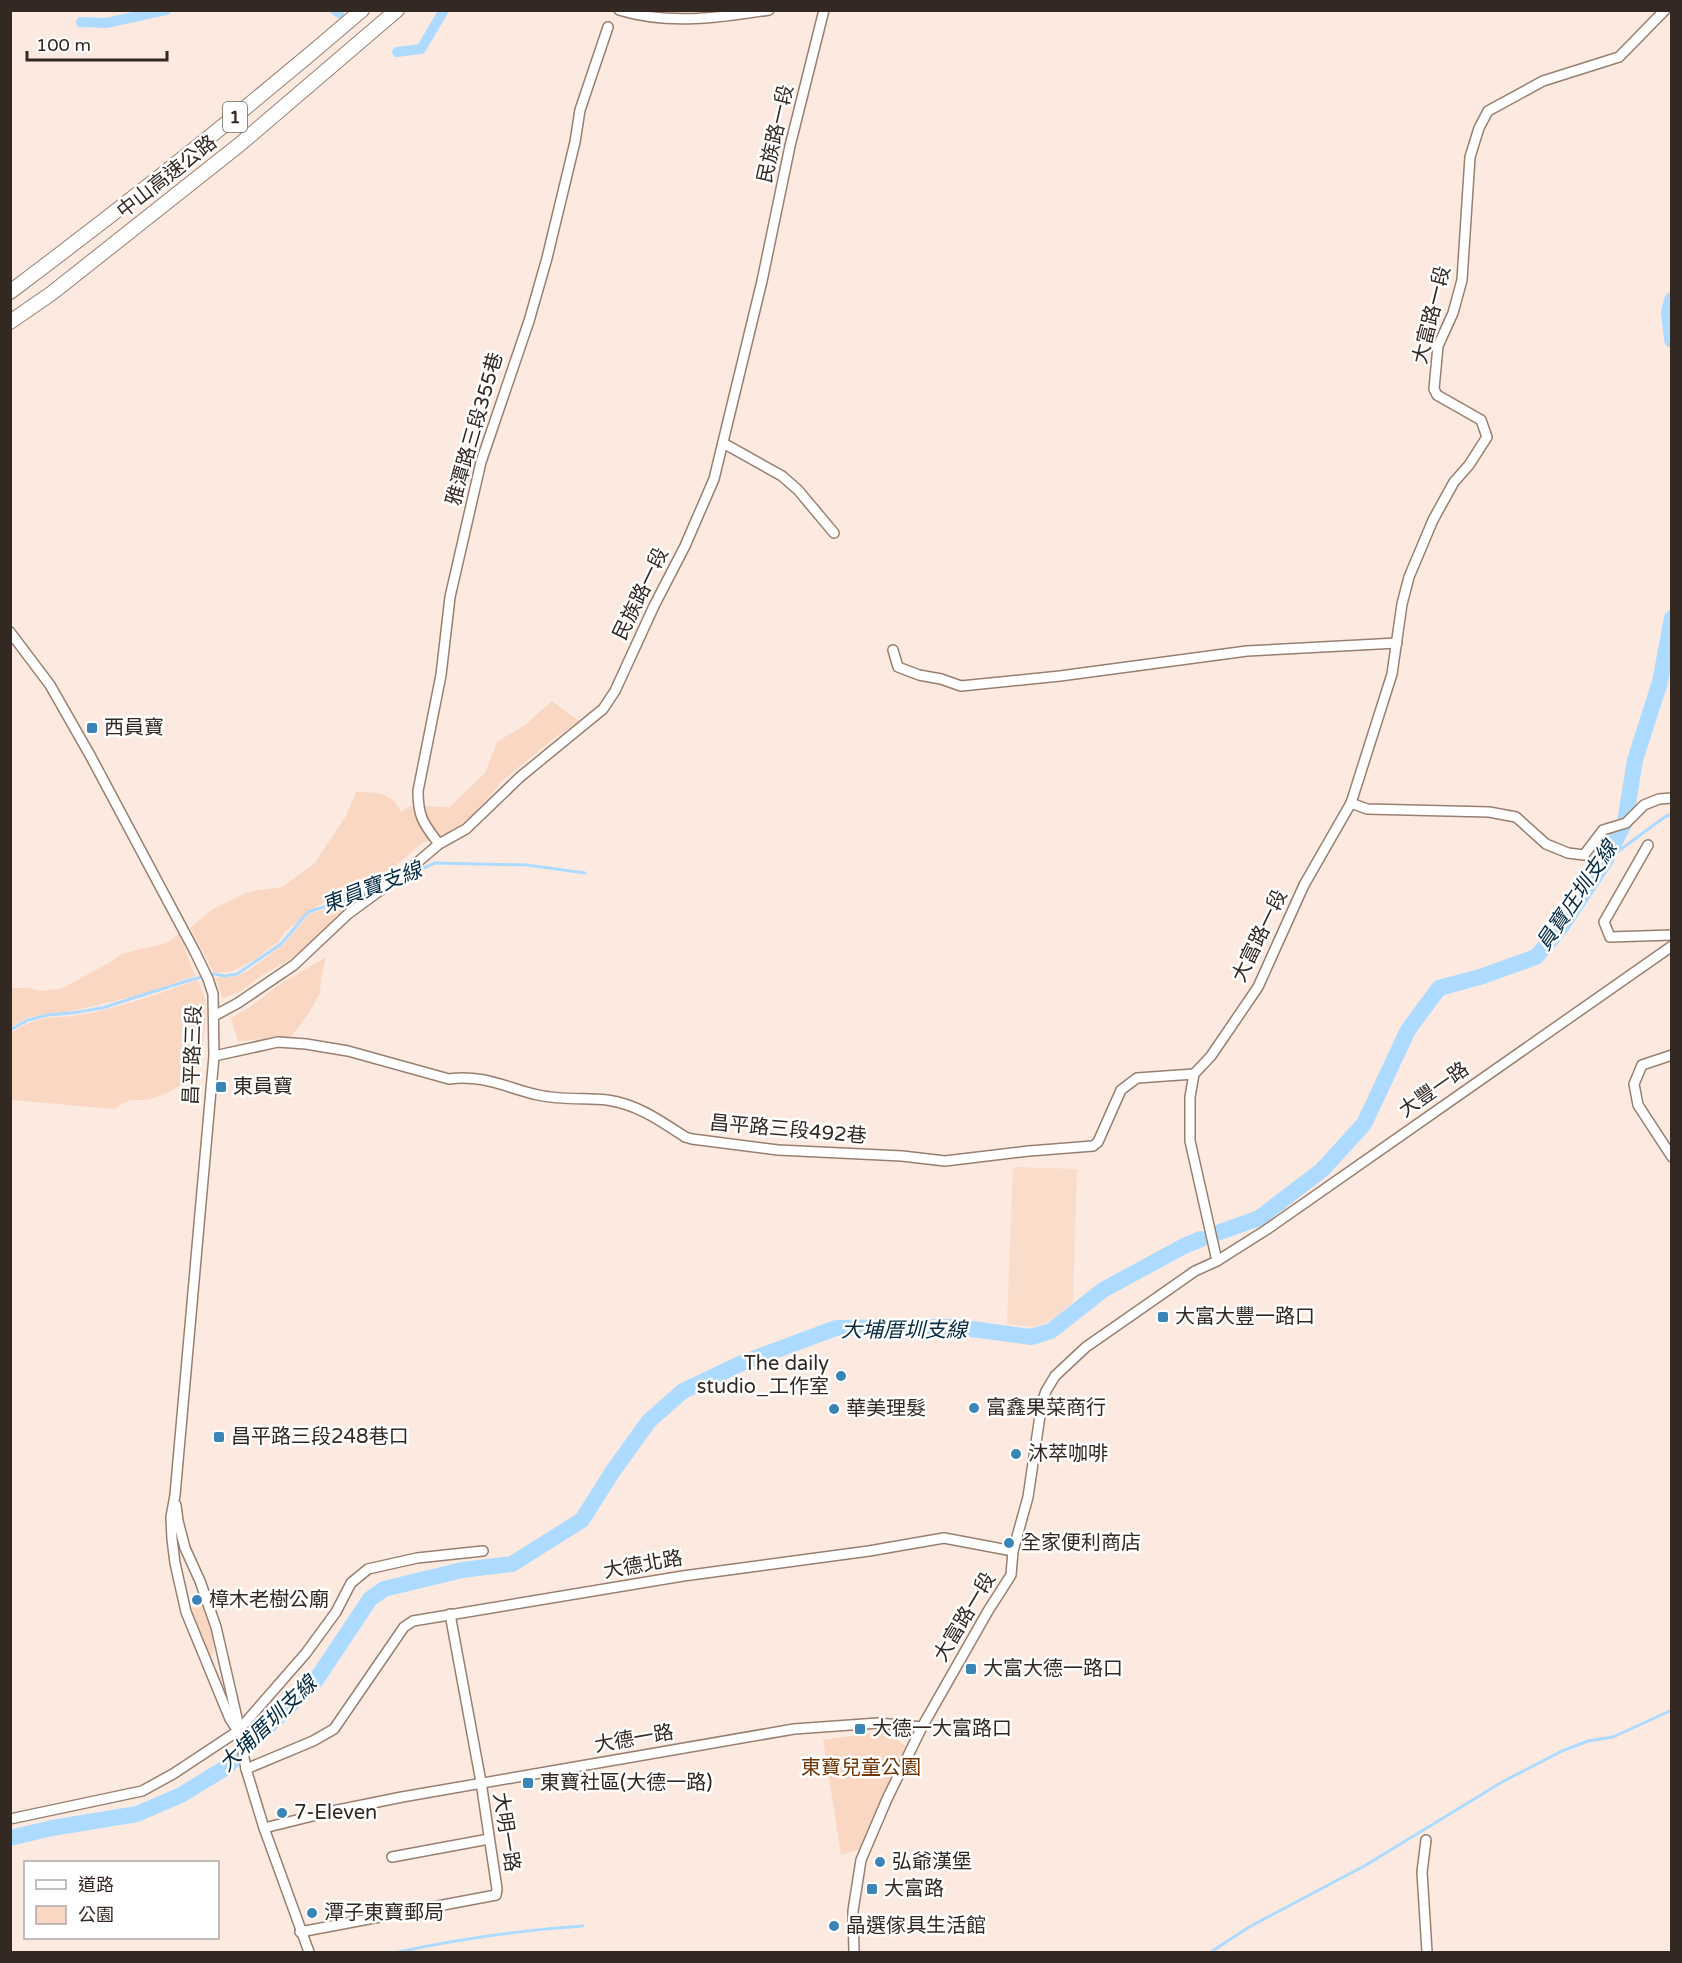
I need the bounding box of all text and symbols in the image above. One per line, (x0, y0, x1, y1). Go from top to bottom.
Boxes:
scale bar (27, 24, 166, 62)
text: 100 m (36, 34, 91, 56)
street label: 民族路一段 (753, 83, 799, 185)
road number: 1 (223, 102, 247, 132)
street label: 中山高速公路 (112, 131, 222, 223)
street label: 大富路一段 (1408, 264, 1456, 366)
street label: 雅潭路三段355巷 (442, 350, 508, 508)
street label: 民族路一段 (608, 544, 674, 644)
place label: 西員寶 (104, 716, 164, 740)
marker: 西員寶 (85, 721, 99, 735)
water label: 員寶庄圳支線 (1531, 835, 1624, 955)
water label: 東員寶支線 (319, 857, 427, 918)
street label: 大富路一段 (1227, 886, 1293, 986)
street label: 昌平路三段 (179, 1005, 207, 1105)
street label: 大豐一路 (1394, 1057, 1474, 1123)
place label: 東員寶 (233, 1075, 293, 1099)
marker: 東員寶 (214, 1080, 228, 1094)
street label: 昌平路三段492巷 (708, 1111, 868, 1149)
place label: 大富大豐一路口 (1175, 1305, 1315, 1329)
marker: 大富大豐一路口 (1156, 1310, 1170, 1324)
water label: 大埔厝圳支線 (841, 1318, 969, 1343)
place label: The daily studio_工作室 (697, 1352, 829, 1399)
marker: The daily studio_工作室 (834, 1369, 848, 1383)
place label: 富鑫果菜商行 (986, 1396, 1106, 1420)
place label: 華美理髮 (846, 1397, 926, 1421)
marker: 富鑫果菜商行 (967, 1401, 981, 1415)
marker: 華美理髮 (827, 1402, 841, 1416)
place label: 昌平路三段248巷口 (231, 1425, 409, 1449)
marker: 昌平路三段248巷口 (212, 1430, 226, 1444)
place label: 沐萃咖啡 (1028, 1442, 1108, 1466)
marker: 沐萃咖啡 (1009, 1447, 1023, 1461)
place label: 全家便利商店 (1021, 1531, 1141, 1555)
marker: 全家便利商店 (1002, 1536, 1016, 1550)
street label: 大德北路 (602, 1546, 684, 1584)
street label: 大富路一段 (929, 1568, 1001, 1666)
place label: 樟木老樹公廟 (209, 1588, 329, 1612)
marker: 樟木老樹公廟 (190, 1593, 204, 1607)
place label: 大富大德一路口 (983, 1657, 1123, 1681)
marker: 大富大德一路口 (964, 1662, 978, 1676)
water label: 大埔厝圳支線 (214, 1670, 323, 1777)
place label: 大德一大富路口 (872, 1717, 1012, 1741)
street label: 大德一路 (593, 1720, 675, 1758)
marker: 大德一大富路口 (853, 1722, 867, 1736)
park label: 東寶兒童公園 (801, 1756, 921, 1780)
place label: 東寶社區(大德一路) (540, 1771, 712, 1795)
marker: 東寶社區(大德一路) (521, 1776, 535, 1790)
street label: 大明一路 (488, 1791, 524, 1873)
place label: 7-Eleven (294, 1801, 377, 1825)
marker: 7-Eleven (275, 1806, 289, 1820)
place label: 弘爺漢堡 (892, 1850, 972, 1874)
marker: 弘爺漢堡 (873, 1855, 887, 1869)
legend (24, 1861, 219, 1939)
text: 道路 (78, 1874, 114, 1896)
place label: 大富路 (884, 1877, 944, 1901)
marker: 大富路 (865, 1882, 879, 1896)
place label: 潭子東寶郵局 (324, 1901, 444, 1925)
text: 公園 (78, 1904, 114, 1926)
marker: 潭子東寶郵局 (305, 1906, 319, 1920)
place label: 晶選傢具生活館 (846, 1914, 986, 1938)
marker: 晶選傢具生活館 (827, 1919, 841, 1933)

